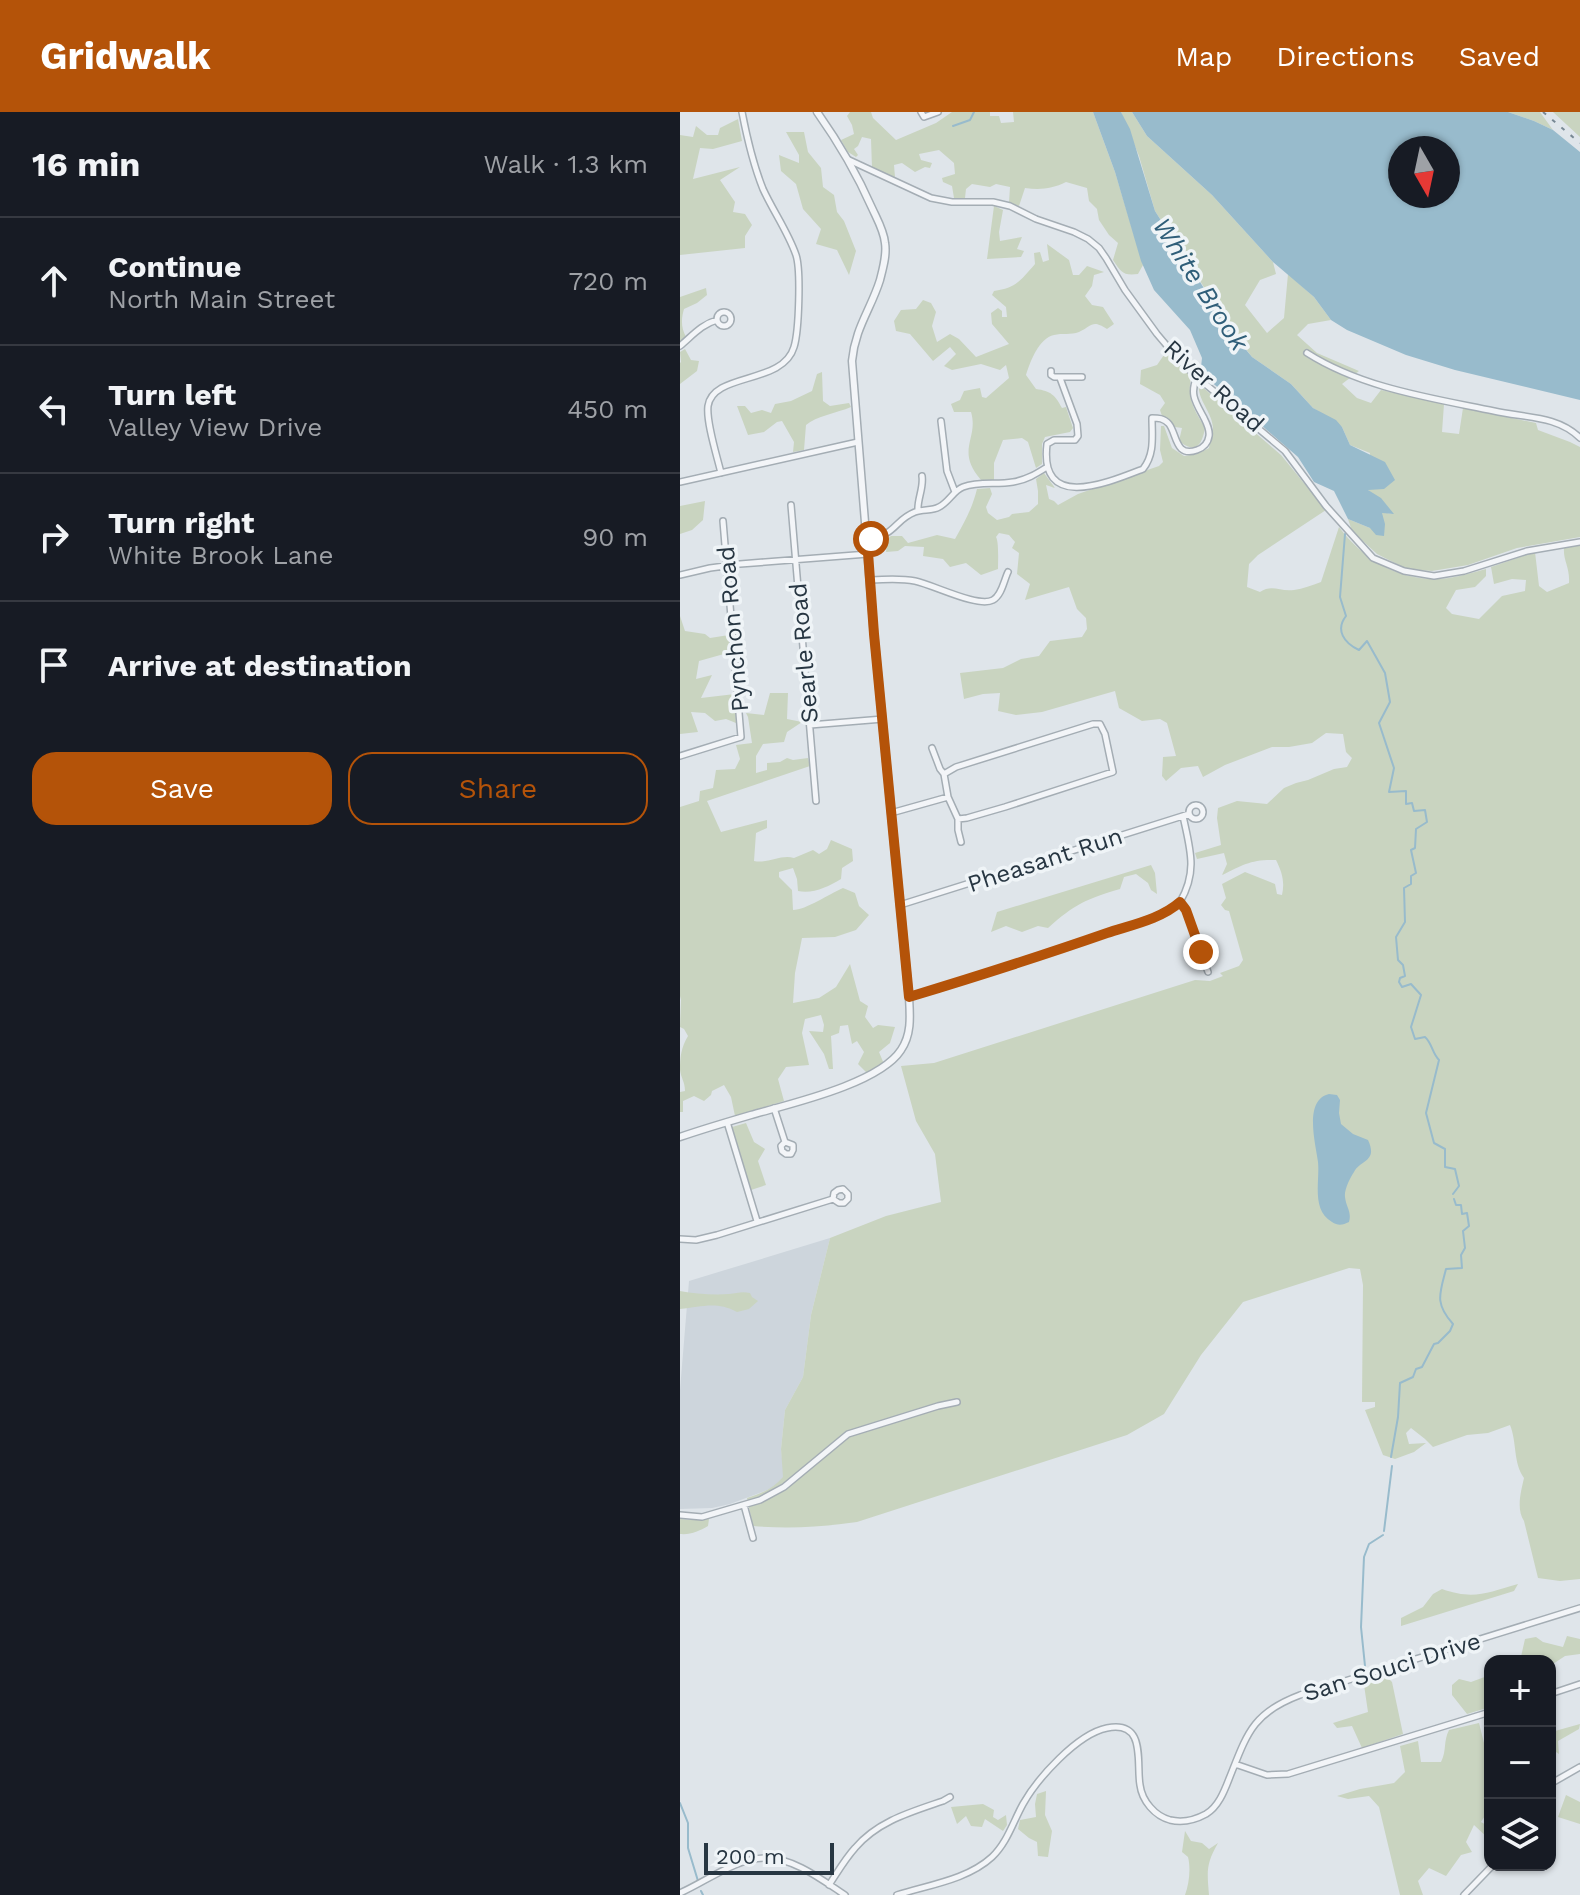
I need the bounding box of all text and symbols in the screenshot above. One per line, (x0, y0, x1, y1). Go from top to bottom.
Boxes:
text: Gridwalk (40, 34, 211, 78)
text: Map (1175, 40, 1232, 73)
text: Directions (1276, 40, 1415, 73)
text: Saved (1459, 40, 1540, 73)
north arrow (1388, 136, 1460, 208)
text: 16 min (32, 144, 140, 184)
text: Walk · 1.3 km (484, 149, 648, 179)
water label: White Brook (1147, 212, 1256, 357)
text: Continue (108, 249, 241, 284)
icon: ahead (32, 259, 76, 303)
text: 720 m (568, 266, 648, 296)
text: North Main Street (108, 284, 335, 314)
street label: River Road (1158, 334, 1270, 438)
text: Turn left (108, 377, 236, 412)
icon: left (32, 387, 76, 431)
text: 450 m (567, 394, 648, 424)
text: Valley View Drive (108, 412, 322, 442)
text: Turn right (108, 505, 254, 540)
icon: right (32, 515, 76, 559)
route start (853, 521, 889, 557)
text: 90 m (582, 522, 648, 552)
text: White Brook Lane (108, 540, 334, 570)
street label: Pynchon Road (712, 545, 754, 713)
street label: Searle Road (784, 582, 824, 724)
icon: arrive (32, 643, 76, 687)
text: Arrive at destination (108, 648, 412, 683)
button: Save (32, 752, 332, 825)
button: Share (348, 752, 648, 825)
street label: Pheasant Run (964, 822, 1126, 898)
route end (1183, 934, 1219, 970)
street label: San Souci Drive (1300, 1627, 1484, 1707)
map controls (1484, 1655, 1556, 1871)
button: + (1484, 1655, 1556, 1727)
button: − (1484, 1727, 1556, 1799)
button: layers (1484, 1799, 1556, 1871)
scale bar (704, 1839, 834, 1875)
text: 200 m (716, 1844, 785, 1869)

